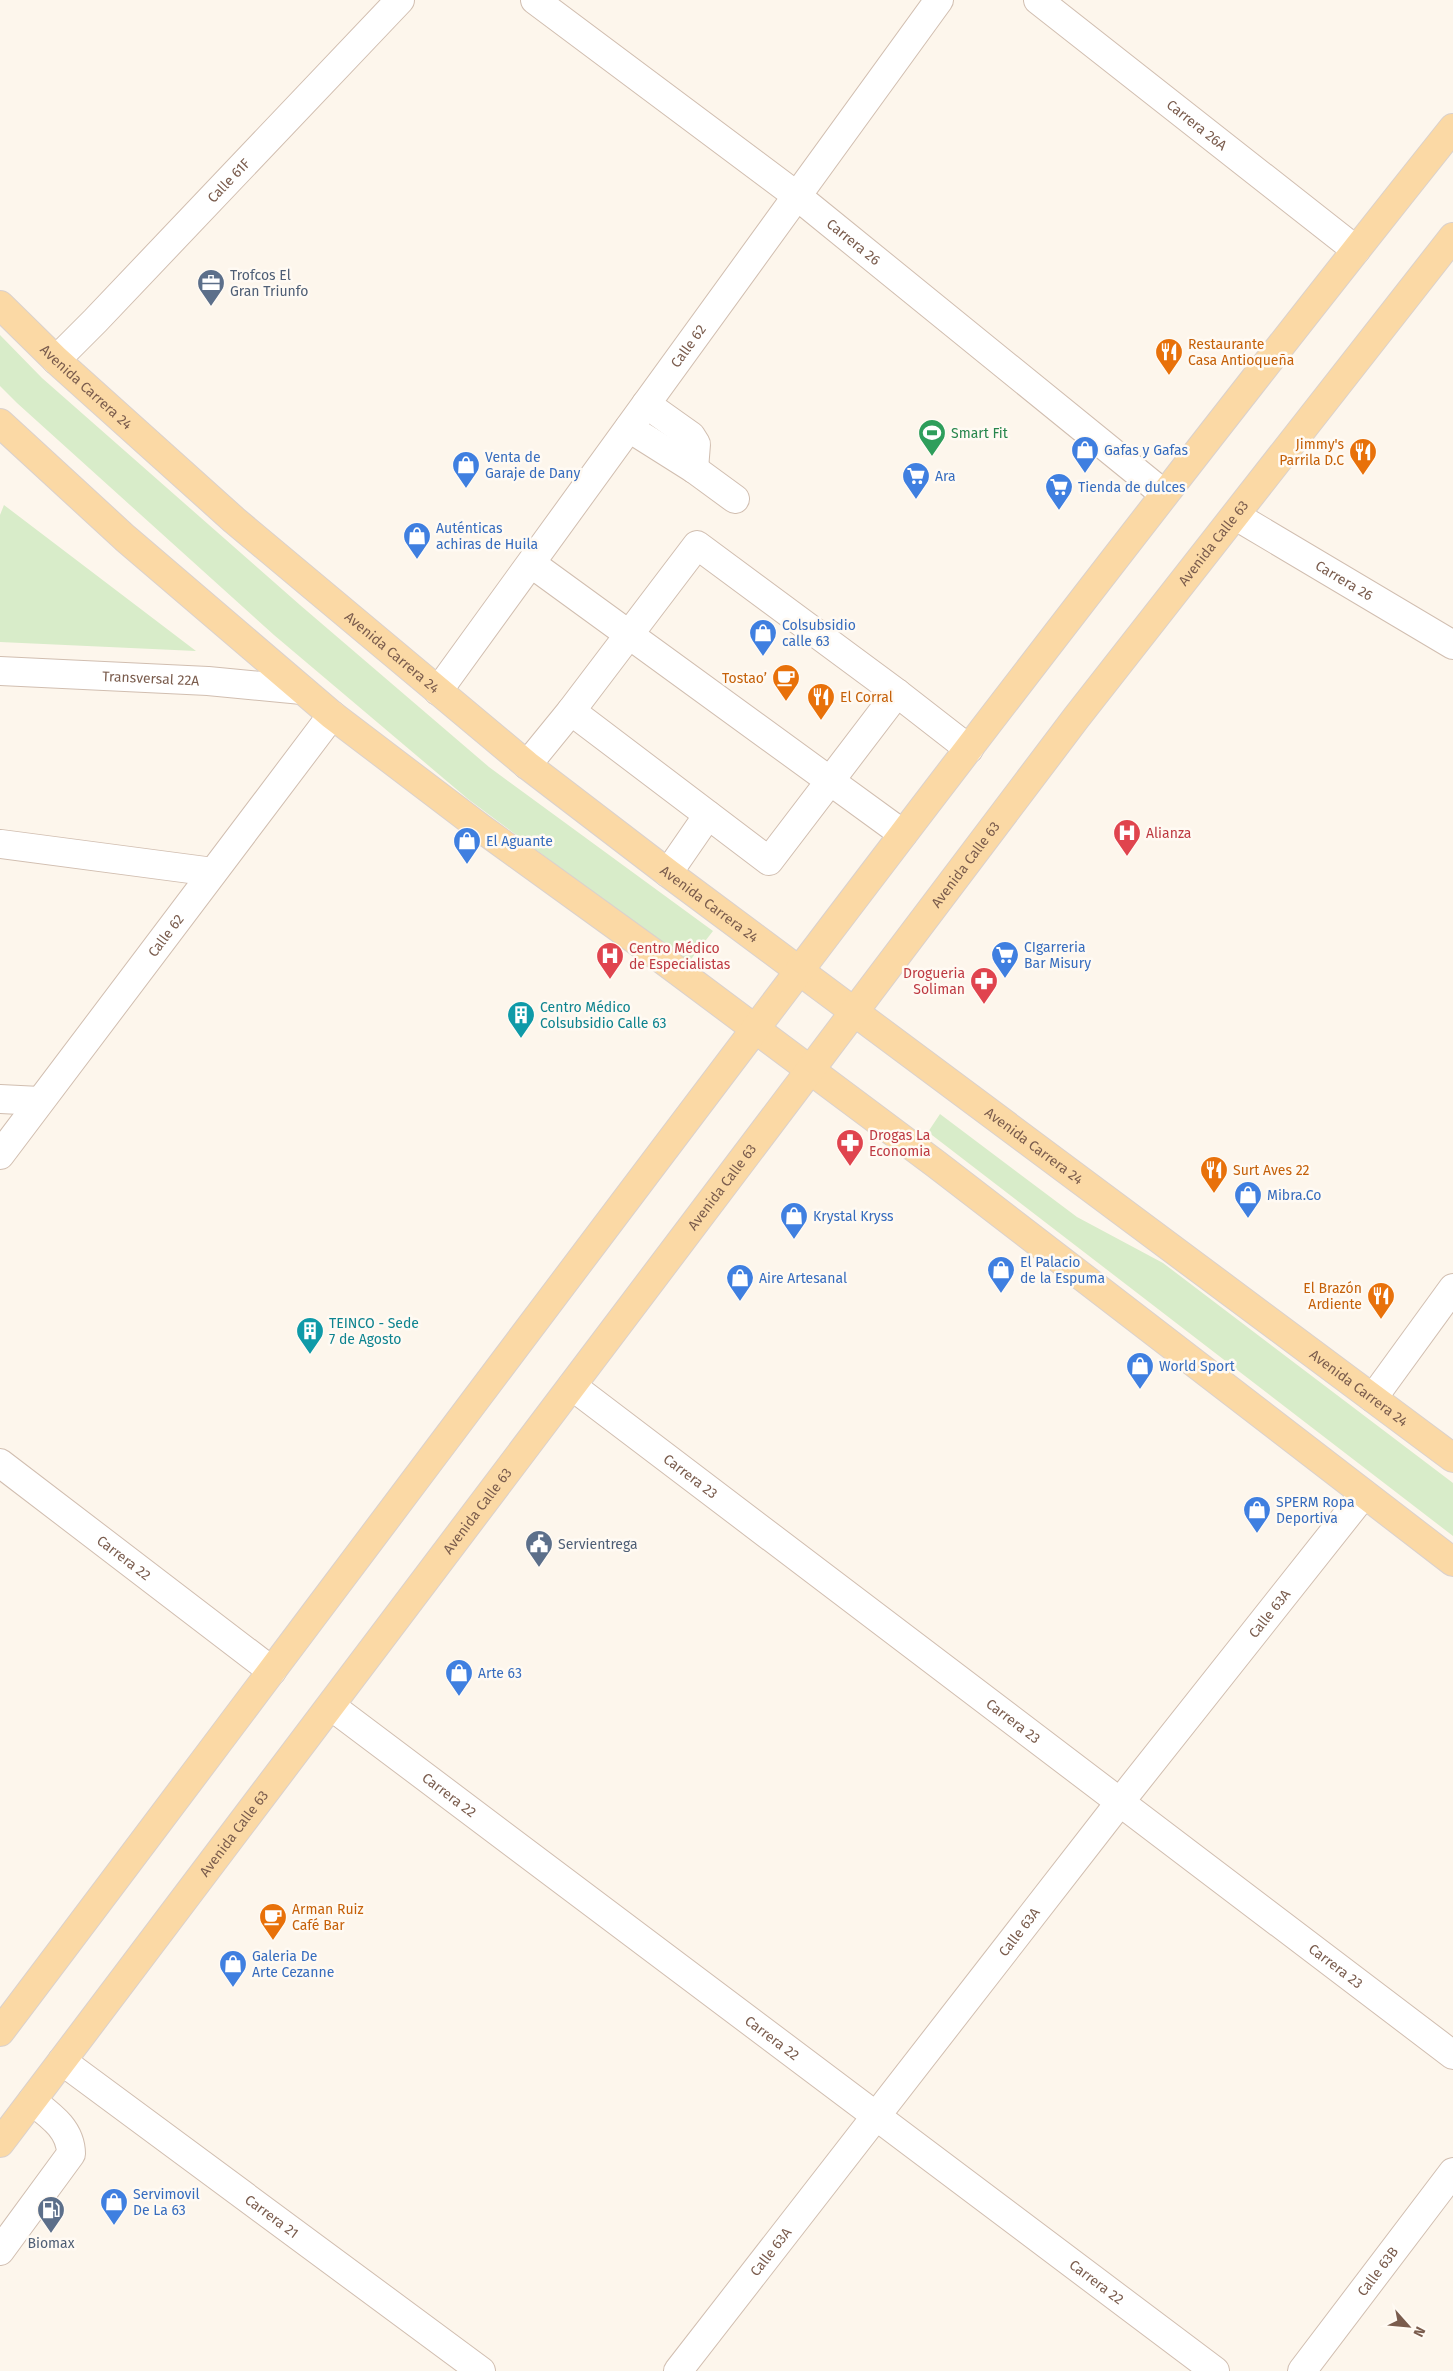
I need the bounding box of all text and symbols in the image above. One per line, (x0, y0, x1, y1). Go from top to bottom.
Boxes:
street label: Carrera 26A (1163, 96, 1230, 154)
street label: Calle 61F (204, 155, 254, 206)
street label: Carrera 26 (823, 215, 884, 269)
place label: Trofcos El Gran Triunfo (230, 267, 309, 300)
office icon: Trofcos El Gran Triunfo (196, 268, 226, 307)
street label: Calle 62 (667, 321, 709, 371)
place label: Restaurante Casa Antioqueña (1188, 336, 1294, 369)
restaurant icon: Restaurante Casa Antioqueña (1154, 337, 1184, 376)
street label: Avenida Carrera 24 (37, 341, 136, 433)
sports icon: Smart Fit (917, 418, 947, 457)
place label: Smart Fit (951, 425, 1009, 442)
shop icon: Gafas y Gafas (1070, 435, 1100, 474)
place label: Jimmy's Parrila D.C (1279, 436, 1344, 469)
restaurant icon: Jimmy's Parrila D.C (1348, 437, 1378, 476)
place label: Gafas y Gafas (1104, 442, 1188, 459)
place label: Venta de Garaje de Dany (485, 449, 580, 482)
shop icon: Venta de Garaje de Dany (451, 450, 481, 489)
supermarket icon: Ara (901, 461, 931, 500)
place label: Ara (935, 468, 956, 485)
supermarket icon: Tienda de dulces (1044, 472, 1074, 511)
place label: Tienda de dulces (1078, 479, 1186, 496)
street label: Avenida Calle 63 (1175, 497, 1252, 589)
place label: Auténticas achiras de Huila (436, 520, 538, 553)
shop icon: Auténticas achiras de Huila (402, 521, 432, 560)
street label: Carrera 26 (1312, 557, 1376, 604)
street label: Avenida Carrera 24 (341, 608, 443, 697)
place label: Colsubsidio calle 63 (782, 617, 856, 650)
shop icon: Colsubsidio calle 63 (748, 618, 778, 657)
cafe icon: Tostao’ (771, 663, 801, 702)
street label: Transversal 22A (102, 667, 200, 689)
place label: Tostao’ (722, 670, 767, 687)
restaurant icon: El Corral (806, 682, 836, 721)
place label: El Corral (840, 689, 893, 706)
street label: Avenida Calle 63 (927, 818, 1003, 911)
hospital icon: Alianza (1112, 818, 1142, 857)
place label: Alianza (1146, 825, 1191, 842)
shop icon: El Aguante (452, 826, 482, 865)
place label: El Aguante (486, 833, 553, 850)
street label: Avenida Carrera 24 (657, 862, 762, 946)
street label: Calle 62 (144, 911, 187, 960)
place label: CIgarreria Bar Misury (1024, 939, 1091, 972)
place label: Centro Médico de Especialistas (629, 940, 731, 973)
supermarket icon: CIgarreria Bar Misury (990, 940, 1020, 979)
hospital icon: Centro Médico de Especialistas (595, 941, 625, 980)
place label: Drogueria Soliman (903, 965, 965, 998)
pharmacy icon: Drogueria Soliman (969, 966, 999, 1005)
place label: Centro Médico Colsubsidio Calle 63 (540, 999, 667, 1032)
building icon: Centro Médico Colsubsidio Calle 63 (506, 1000, 536, 1039)
street label: Avenida Carrera 24 (982, 1104, 1087, 1188)
place label: Drogas La Economia (869, 1127, 931, 1160)
pharmacy icon: Drogas La Economia (835, 1128, 865, 1167)
street label: Avenida Calle 63 (684, 1141, 760, 1233)
restaurant icon: Surt Aves 22 (1199, 1155, 1229, 1194)
place label: Surt Aves 22 (1233, 1162, 1310, 1179)
shop icon: Mibra.Co (1233, 1180, 1263, 1219)
place label: Mibra.Co (1267, 1187, 1322, 1204)
shop icon: Krystal Kryss (779, 1201, 809, 1240)
place label: Krystal Kryss (813, 1208, 894, 1225)
place label: El Palacio de la Espuma (1020, 1254, 1105, 1287)
shop icon: El Palacio de la Espuma (986, 1255, 1016, 1294)
shop icon: Aire Artesanal (725, 1263, 755, 1302)
place label: Aire Artesanal (759, 1270, 847, 1287)
place label: El Brazón Ardiente (1303, 1280, 1362, 1313)
restaurant icon: El Brazón Ardiente (1366, 1281, 1396, 1320)
place label: TEINCO - Sede 7 de Agosto (329, 1315, 419, 1348)
building icon: TEINCO - Sede 7 de Agosto (295, 1316, 325, 1355)
street label: Avenida Carrera 24 (1306, 1346, 1412, 1430)
shop icon: World Sport (1125, 1351, 1155, 1390)
place label: World Sport (1159, 1358, 1236, 1375)
street label: Carrera 23 (660, 1450, 721, 1502)
street label: Avenida Calle 63 (439, 1465, 515, 1557)
place label: SPERM Ropa Deportiva (1276, 1494, 1355, 1527)
shop icon: SPERM Ropa Deportiva (1242, 1495, 1272, 1534)
public building icon: Servientrega (524, 1529, 554, 1568)
street label: Carrera 22 (94, 1532, 154, 1584)
place label: Servientrega (558, 1536, 638, 1553)
street label: Calle 63A (1245, 1586, 1294, 1641)
shop icon: Arte 63 (444, 1658, 474, 1697)
place label: Arte 63 (478, 1665, 522, 1682)
street label: Carrera 23 (983, 1695, 1044, 1747)
street label: Carrera 22 (419, 1769, 480, 1821)
street label: Avenida Calle 63 (196, 1787, 272, 1880)
place label: Arman Ruiz Café Bar (292, 1901, 364, 1934)
cafe icon: Arman Ruiz Café Bar (258, 1902, 288, 1941)
street label: Calle 63A (995, 1904, 1043, 1960)
street label: Carrera 23 (1305, 1940, 1366, 1992)
place label: Galeria De Arte Cezanne (252, 1948, 334, 1981)
shop icon: Galeria De Arte Cezanne (218, 1949, 248, 1988)
street label: Carrera 22 (742, 2012, 803, 2064)
place label: Servimovil De La 63 (133, 2186, 200, 2219)
shop icon: Servimovil De La 63 (99, 2187, 129, 2226)
street label: Carrera 21 (242, 2191, 302, 2242)
fuel station icon: Biomax (36, 2195, 66, 2234)
street label: Calle 63A (746, 2224, 795, 2279)
place label: Biomax (27, 2235, 75, 2252)
street label: Calle 63B (1353, 2243, 1402, 2299)
street label: Carrera 22 (1066, 2256, 1127, 2308)
north arrow (1383, 2301, 1433, 2351)
text: N (1409, 2324, 1429, 2340)

